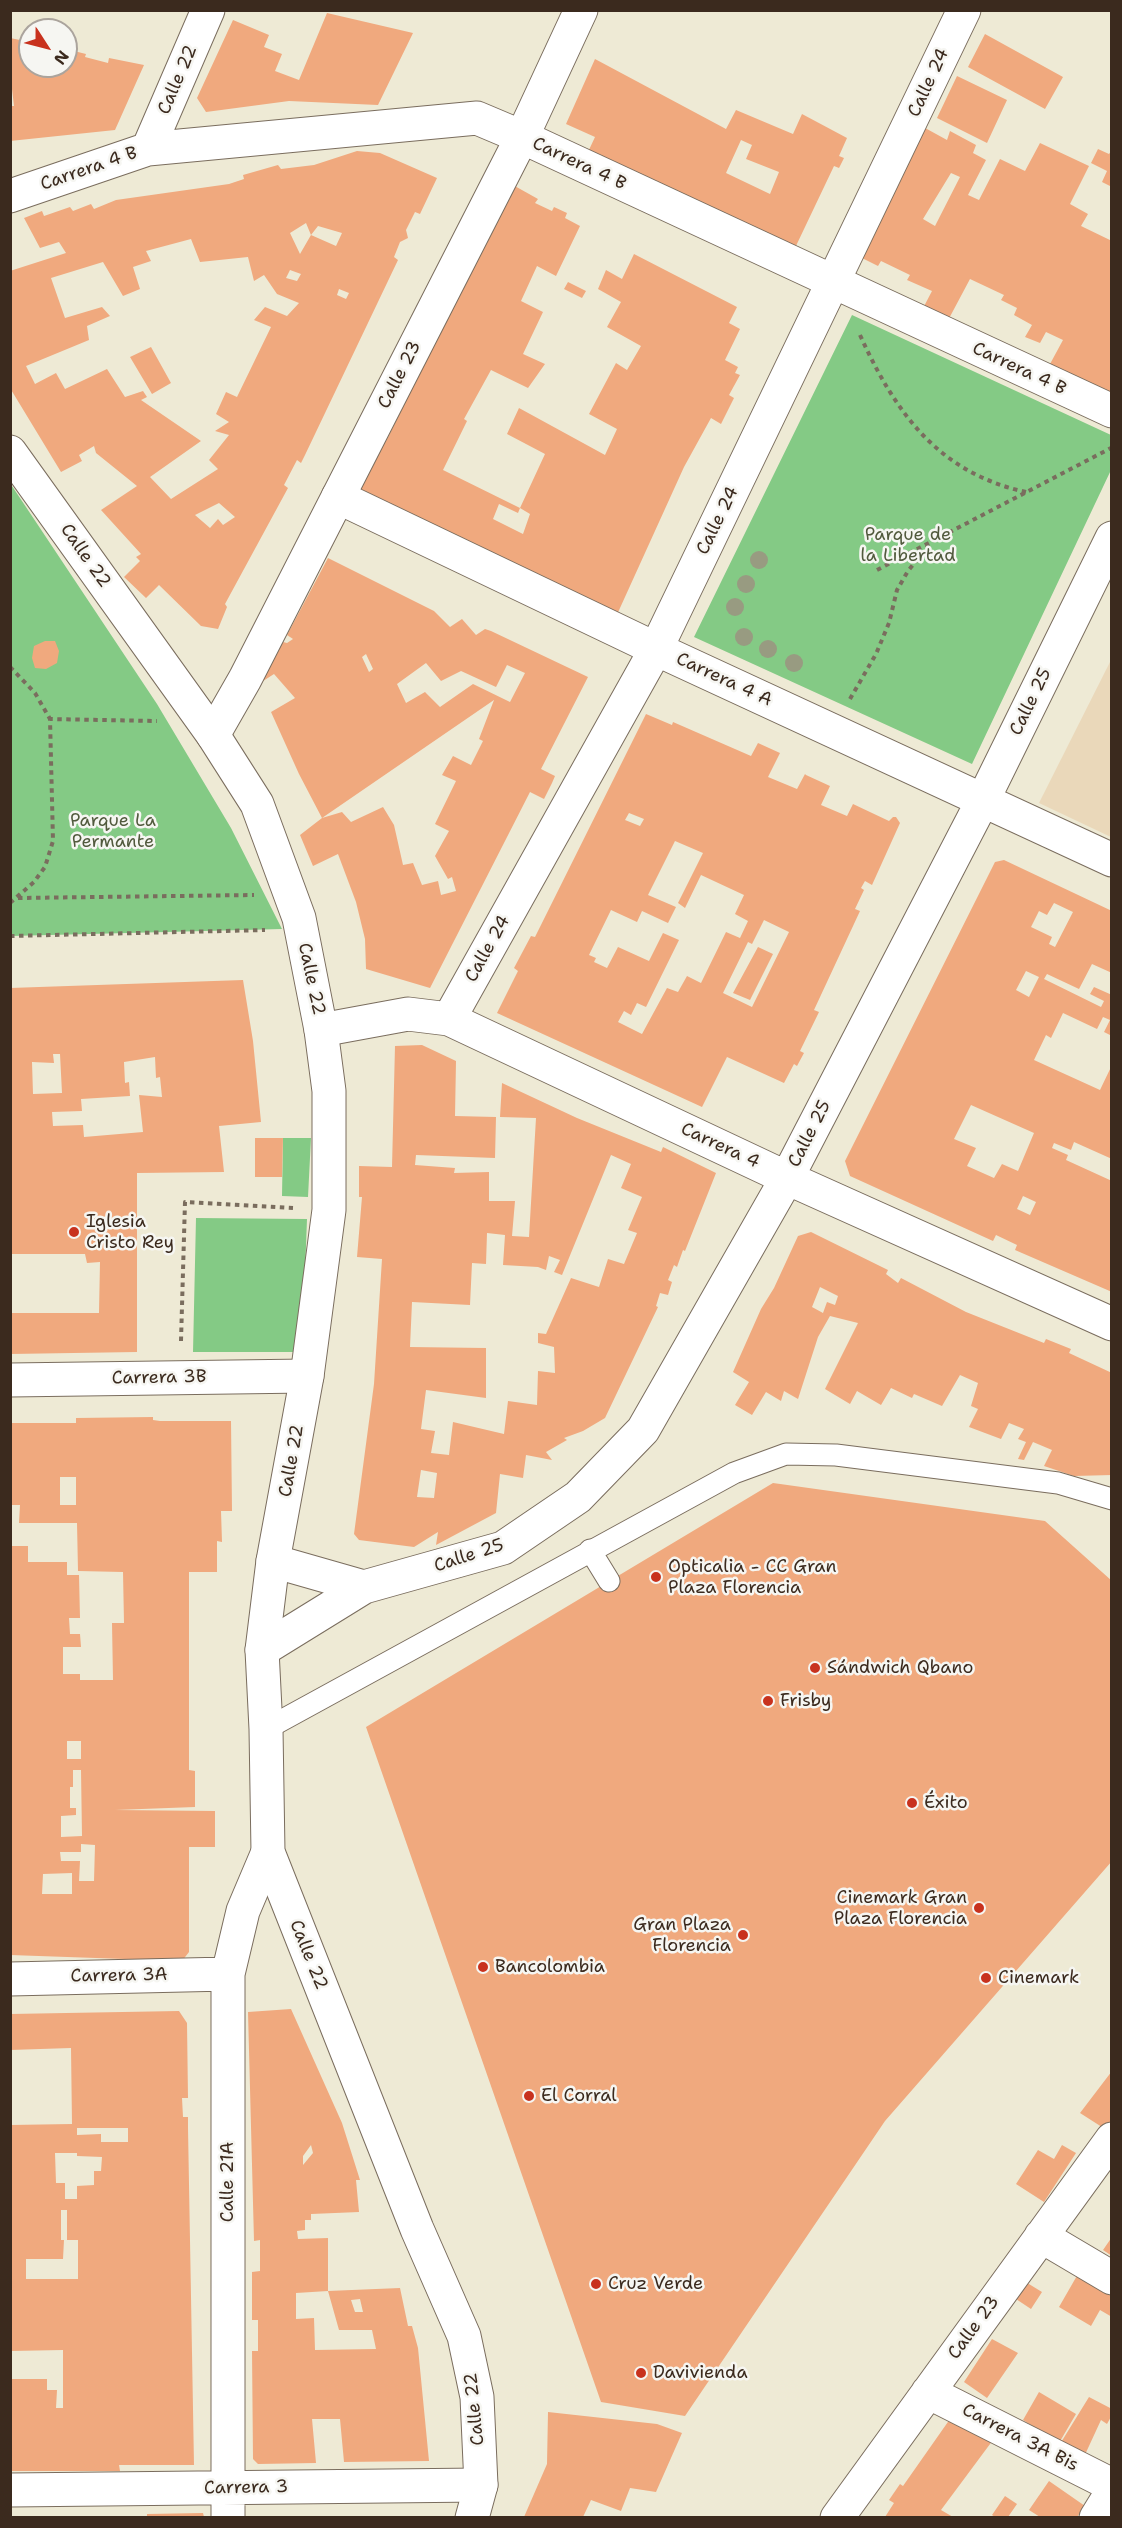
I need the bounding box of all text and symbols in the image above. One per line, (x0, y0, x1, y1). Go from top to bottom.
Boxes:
north arrow (18, 18, 78, 78)
street label: Calle 22 (154, 42, 202, 118)
street label: Calle 24 (904, 45, 954, 121)
text: N (49, 46, 74, 69)
street label: Carrera 4 B (529, 133, 629, 195)
street label: Carrera 4 B (38, 142, 140, 196)
street label: Calle 23 (374, 337, 426, 413)
street label: Carrera 4 B (969, 338, 1069, 400)
street label: Calle 24 (692, 483, 744, 559)
street label: Calle 22 (55, 520, 115, 592)
park label: Parque de la Libertad (860, 524, 956, 566)
street label: Carrera 4 A (673, 648, 775, 712)
street label: Calle 25 (1005, 665, 1057, 739)
park label: Parque La Permante (70, 810, 156, 852)
street label: Calle 24 (461, 912, 515, 986)
street label: Calle 22 (293, 941, 329, 1017)
street label: Calle 25 (784, 1097, 836, 1171)
street label: Carrera 4 (677, 1118, 763, 1174)
place label: Iglesia Cristo Rey (86, 1211, 174, 1254)
marker: Iglesia Cristo Rey (67, 1225, 81, 1239)
street label: Carrera 3B (111, 1366, 207, 1390)
street label: Calle 22 (275, 1423, 309, 1499)
street label: Calle 25 (431, 1535, 507, 1577)
place label: Opticalia - CC Gran Plaza Florencia (668, 1556, 836, 1598)
marker: Opticalia - CC Gran Plaza Florencia (649, 1570, 663, 1584)
place label: Sándwich Qbano (827, 1657, 973, 1679)
marker: Sándwich Qbano (808, 1661, 822, 1675)
place label: Frisby (780, 1690, 831, 1712)
marker: Frisby (761, 1694, 775, 1708)
place label: Éxito (924, 1792, 968, 1814)
marker: Éxito (905, 1796, 919, 1810)
place label: Cinemark Gran Plaza Florencia (834, 1887, 967, 1930)
marker: Cinemark Gran Plaza Florencia (972, 1901, 986, 1915)
place label: Gran Plaza Florencia (633, 1914, 731, 1956)
street label: Calle 22 (284, 1917, 332, 1993)
marker: Gran Plaza Florencia (736, 1928, 750, 1942)
place label: Bancolombia (495, 1956, 605, 1978)
marker: Bancolombia (476, 1960, 490, 1974)
street label: Carrera 3A (70, 1964, 168, 1988)
place label: Cinemark (998, 1967, 1079, 1989)
marker: Cinemark (979, 1971, 993, 1985)
place label: El Corral (541, 2085, 617, 2107)
marker: El Corral (522, 2089, 536, 2103)
street label: Calle 21A (217, 2142, 239, 2222)
place label: Cruz Verde (608, 2273, 703, 2295)
marker: Cruz Verde (589, 2277, 603, 2291)
street label: Calle 23 (944, 2292, 1004, 2364)
place label: Davivienda (653, 2362, 748, 2384)
marker: Davivienda (634, 2366, 648, 2380)
street label: Calle 22 (460, 2371, 490, 2447)
street label: Carrera 3A Bis (958, 2399, 1082, 2477)
street label: Carrera 3 (204, 2476, 288, 2500)

